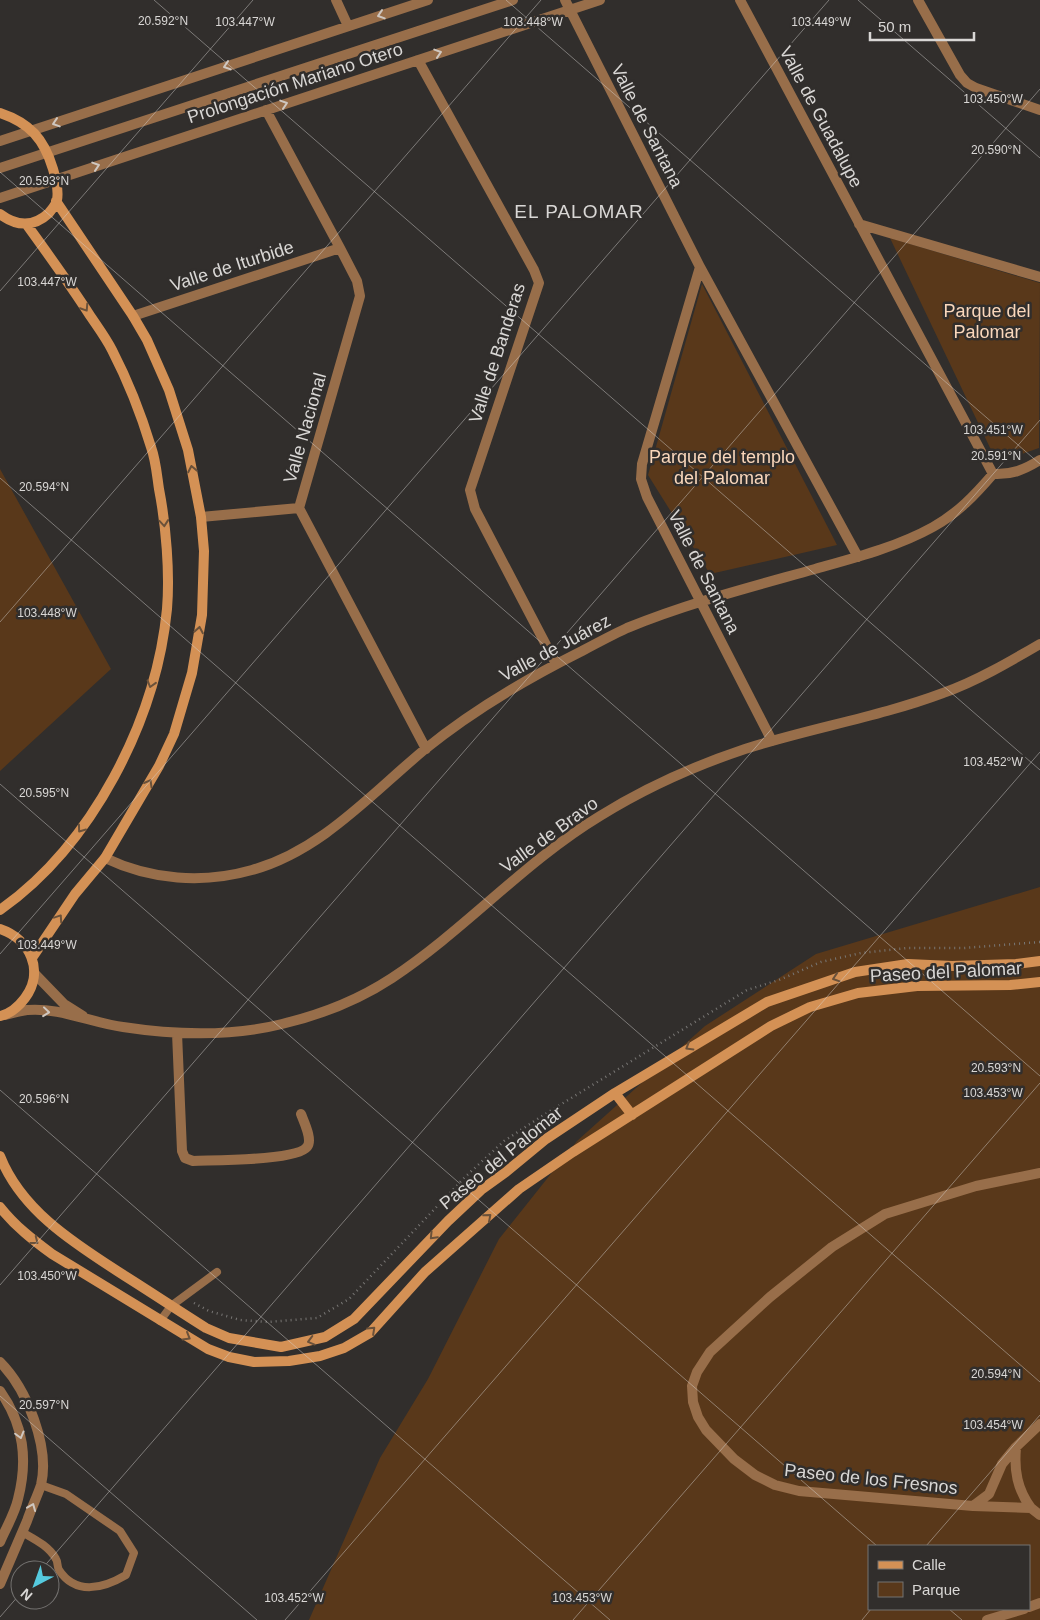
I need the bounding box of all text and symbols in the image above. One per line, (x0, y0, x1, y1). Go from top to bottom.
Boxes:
one-way arrow (378, 10, 386, 20)
scale bar (870, 10, 974, 42)
text: 20.592°N (138, 14, 188, 28)
text: 103.447°W (215, 15, 275, 29)
text: 103.448°W (503, 15, 563, 29)
text: 103.449°W (791, 15, 851, 29)
text: 50 m (878, 18, 911, 35)
street label: Prolongación Mariano Otero (185, 39, 405, 127)
street label: Valle de Guadalupe (775, 43, 867, 191)
one-way arrow (433, 49, 442, 59)
one-way arrow (223, 61, 232, 71)
street label: Valle de Santana (607, 61, 687, 192)
text: 103.450°W (963, 92, 1023, 106)
one-way arrow (279, 100, 287, 110)
one-way arrow (53, 117, 61, 127)
text: 20.590°N (971, 143, 1021, 157)
one-way arrow (91, 162, 100, 172)
text: 20.593°N (19, 174, 69, 188)
district label: EL PALOMAR (514, 201, 644, 222)
street label: Valle de Iturbide (168, 237, 296, 295)
text: 103.447°W (17, 275, 77, 289)
street label: Valle de Banderas (465, 281, 529, 425)
park label: Parque del Palomar (943, 301, 1031, 342)
one-way arrow (79, 302, 88, 311)
street label: Valle Nacional (280, 371, 330, 485)
text: 103.451°W (963, 423, 1023, 437)
park label: Parque del templo del Palomar (649, 447, 795, 488)
text: 20.591°N (971, 449, 1021, 463)
one-way arrow (187, 464, 197, 473)
text: 20.594°N (19, 480, 69, 494)
street label: Valle de Santana (664, 507, 744, 638)
one-way arrow (159, 519, 170, 527)
text: 103.448°W (17, 606, 77, 620)
street label: Valle de Juárez (496, 610, 614, 686)
one-way arrow (194, 625, 204, 634)
one-way arrow (147, 679, 157, 687)
text: 103.452°W (963, 755, 1023, 769)
one-way arrow (143, 779, 153, 788)
text: 20.595°N (19, 786, 69, 800)
street label: Valle de Bravo (496, 793, 602, 877)
one-way arrow (78, 823, 87, 833)
one-way arrow (53, 914, 62, 923)
text: 103.449°W (17, 938, 77, 952)
street label: Paseo del Palomar (870, 958, 1022, 986)
one-way arrow (832, 973, 840, 983)
one-way arrow (43, 1006, 51, 1017)
one-way arrow (686, 1041, 695, 1051)
text: 20.593°N (971, 1061, 1021, 1075)
text: 103.453°W (963, 1086, 1023, 1100)
text: 20.596°N (19, 1092, 69, 1106)
street label: Paseo del Palomar (436, 1102, 566, 1214)
one-way arrow (482, 1213, 491, 1222)
one-way arrow (430, 1231, 439, 1240)
one-way arrow (29, 1236, 38, 1245)
text: 103.450°W (17, 1269, 77, 1283)
one-way arrow (366, 1327, 375, 1336)
one-way arrow (182, 1330, 191, 1340)
one-way arrow (308, 1335, 316, 1345)
text: 20.594°N (971, 1367, 1021, 1381)
text: 20.597°N (19, 1398, 69, 1412)
text: 103.454°W (963, 1418, 1023, 1432)
one-way arrow (14, 1431, 25, 1439)
street label: Paseo de los Fresnos (783, 1460, 959, 1498)
one-way arrow (26, 1503, 36, 1512)
legend (868, 1545, 1030, 1610)
text: Calle (912, 1556, 946, 1573)
north arrow (10, 1560, 60, 1610)
text: Parque (912, 1581, 960, 1598)
text: N (17, 1585, 36, 1604)
text: 103.452°W (264, 1591, 324, 1605)
text: 103.453°W (552, 1591, 612, 1605)

